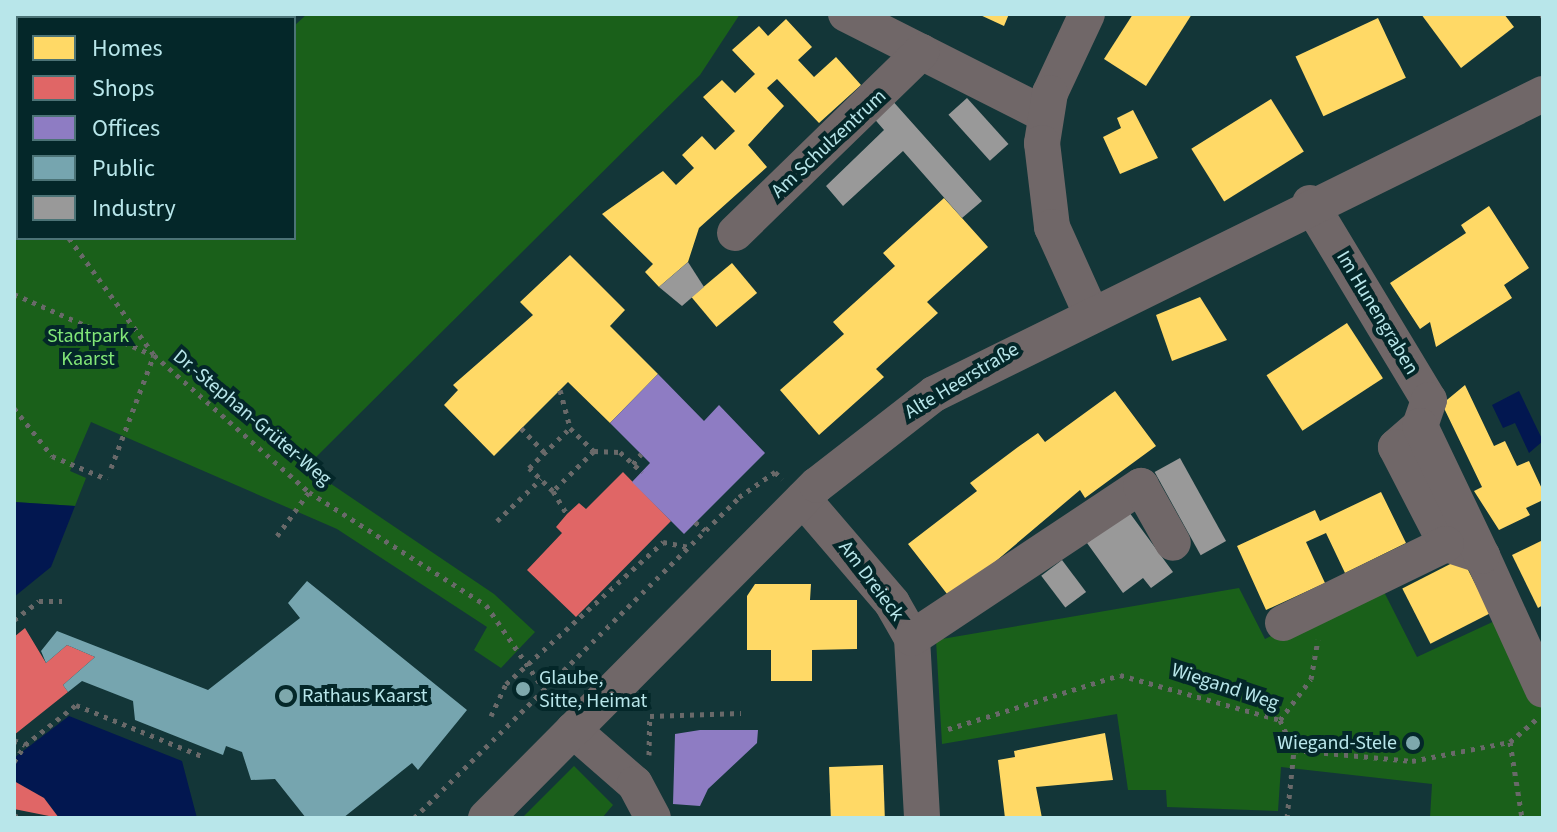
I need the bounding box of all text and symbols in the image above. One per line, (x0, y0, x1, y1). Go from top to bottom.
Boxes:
legend (16, 16, 296, 240)
text: Homes (92, 31, 163, 66)
text: Shops (92, 71, 154, 106)
street label: Am Schulzentrum (767, 85, 891, 203)
text: Offices (92, 111, 160, 146)
text: Public (92, 151, 155, 186)
text: Industry (92, 191, 176, 226)
street label: Im Hunengraben (1331, 247, 1423, 379)
park label: Stadtpark Kaarst (47, 325, 129, 372)
street label: Alte Heerstraße (901, 338, 1023, 424)
street label: Dr.-Stephan-Grüter-Weg (168, 345, 336, 491)
street label: Am Dreieck (833, 536, 909, 626)
street label: Wiegand Weg (1168, 658, 1282, 716)
place label: Glaube, Sitte, Heimat (539, 666, 647, 713)
marker: Glaube, Sitte, Heimat (514, 680, 532, 698)
place label: Rathaus Kaarst (302, 684, 427, 708)
marker: Rathaus Kaarst (277, 687, 295, 705)
place label: Wiegand-Stele (1277, 731, 1397, 755)
marker: Wiegand-Stele (1404, 734, 1422, 752)

